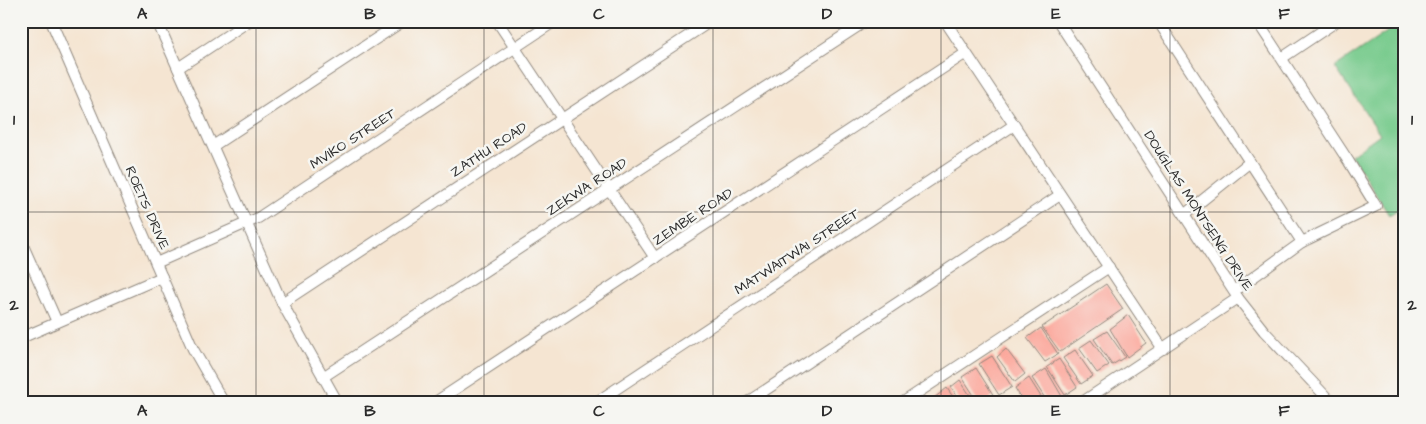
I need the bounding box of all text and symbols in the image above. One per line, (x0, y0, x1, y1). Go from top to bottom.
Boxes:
text: A (137, 3, 148, 25)
text: B (364, 3, 376, 25)
text: C (593, 3, 605, 25)
text: D (822, 3, 833, 25)
text: E (1051, 3, 1061, 25)
text: F (1278, 3, 1290, 25)
street label: MVIKO STREET (306, 104, 400, 174)
text: 1 (13, 109, 16, 131)
text: 1 (1411, 109, 1414, 131)
street label: ZATHU ROAD (447, 118, 531, 182)
street label: DOUGLAS MONTSENG DRIVE (1139, 127, 1258, 296)
street label: ZEKWA ROAD (543, 153, 631, 221)
street label: ROETS DRIVE (120, 163, 175, 253)
street label: ZEMBE ROAD (649, 184, 737, 250)
street label: MATWAITWAI STREET (731, 204, 864, 300)
text: 2 (8, 294, 19, 316)
text: 2 (1406, 294, 1417, 316)
text: A (137, 400, 148, 422)
text: B (364, 400, 376, 422)
text: C (593, 400, 605, 422)
text: D (822, 400, 833, 422)
text: E (1051, 400, 1061, 422)
text: F (1278, 400, 1290, 422)

